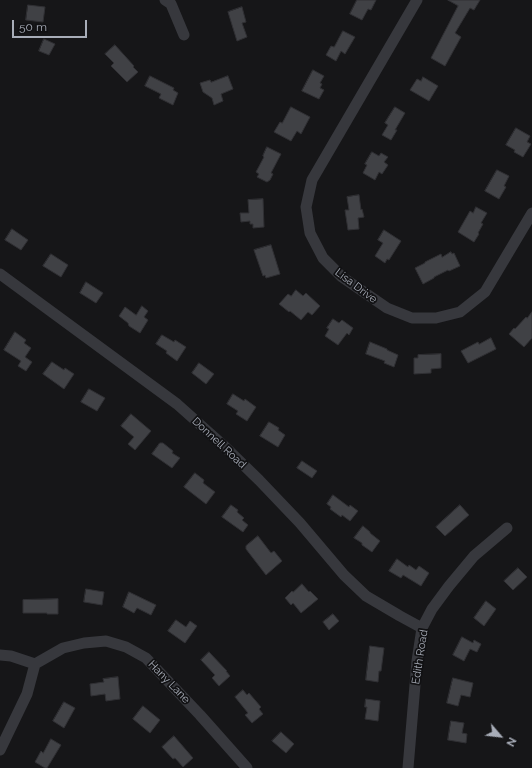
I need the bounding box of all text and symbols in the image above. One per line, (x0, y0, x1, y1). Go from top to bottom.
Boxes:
scale bar (14, 12, 89, 38)
text: 50 m (19, 20, 47, 34)
street label: Lisa Drive (332, 266, 380, 306)
street label: Donnell Road (189, 415, 249, 471)
street label: Edith Road (409, 629, 431, 685)
street label: Hany Lane (145, 658, 193, 706)
north arrow (480, 716, 520, 756)
text: N (503, 735, 519, 749)

